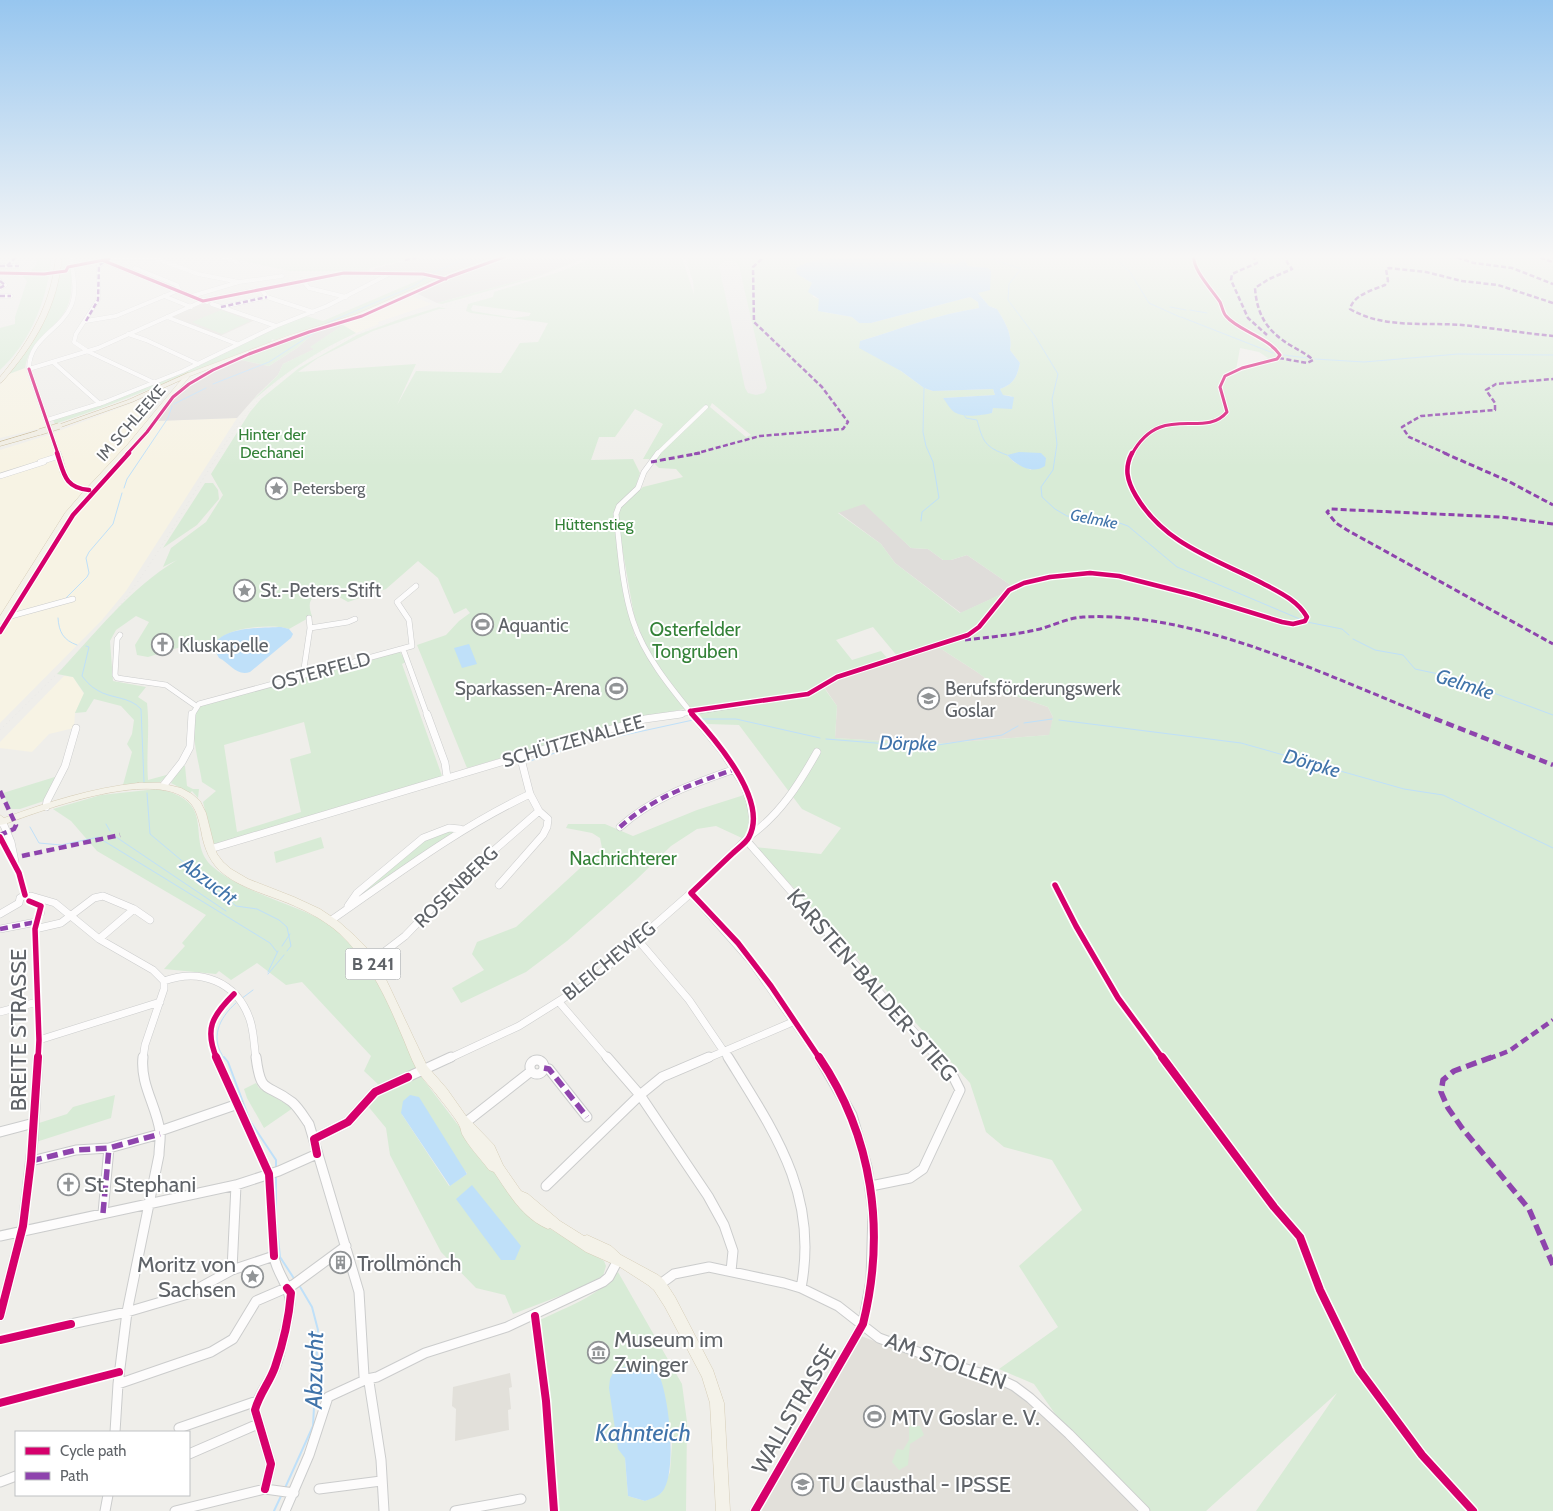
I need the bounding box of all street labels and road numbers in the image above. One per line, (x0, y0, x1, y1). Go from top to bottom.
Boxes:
street label: IM SCHLEEKE (93, 381, 169, 465)
street label: OSTERFELD (269, 647, 373, 695)
street label: SCHÜTZENALLEE (500, 710, 646, 772)
street label: ROSENBERG (409, 841, 503, 933)
street label: KARSTEN-BALDER-STIEG (781, 883, 963, 1087)
street label: BLEICHEWEG (558, 917, 660, 1005)
street label: BREITE STRASSE (5, 949, 32, 1111)
road number: B 241 (346, 949, 400, 980)
street label: AM STOLLEN (882, 1327, 1010, 1395)
street label: WALLSTRASSE (746, 1340, 842, 1478)

